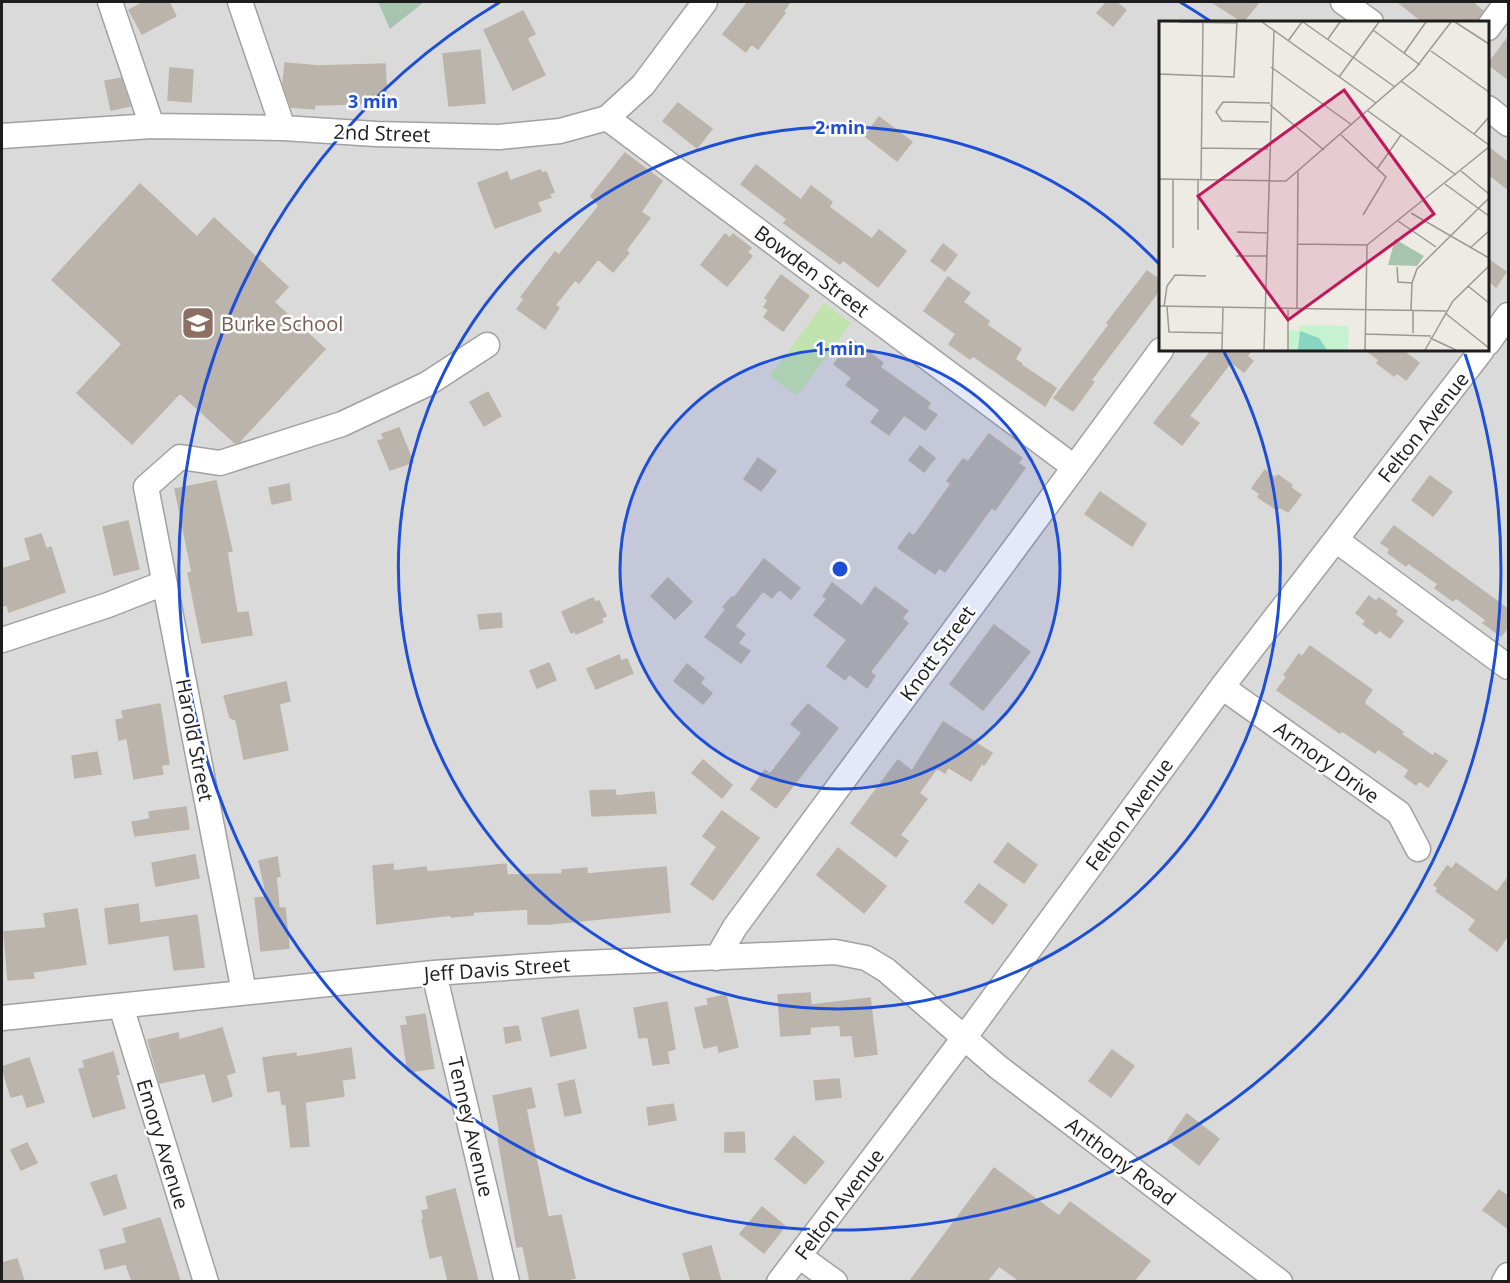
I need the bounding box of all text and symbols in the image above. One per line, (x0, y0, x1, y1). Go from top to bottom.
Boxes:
inset map (1159, 21, 1489, 351)
text: 3 min (348, 89, 398, 113)
text: 2 min (815, 115, 865, 139)
street label: 2nd Street (333, 118, 431, 148)
street label: Bowden Street (749, 219, 875, 323)
school or university icon: Burke School (180, 305, 216, 341)
place label: Burke School (221, 310, 343, 337)
text: 1 min (815, 336, 865, 360)
street label: Felton Avenue (1371, 366, 1475, 488)
centre of rings (830, 559, 850, 579)
street label: Knott Street (893, 600, 981, 706)
street label: Harold Street (170, 676, 220, 804)
street label: Armory Drive (1269, 715, 1385, 809)
street label: Felton Avenue (1079, 752, 1179, 876)
street label: Jeff Davis Street (421, 950, 571, 988)
street label: Tenney Avenue (442, 1054, 500, 1200)
street label: Emory Avenue (130, 1076, 196, 1212)
street label: Anthony Road (1060, 1111, 1182, 1211)
street label: Felton Avenue (788, 1143, 890, 1265)

